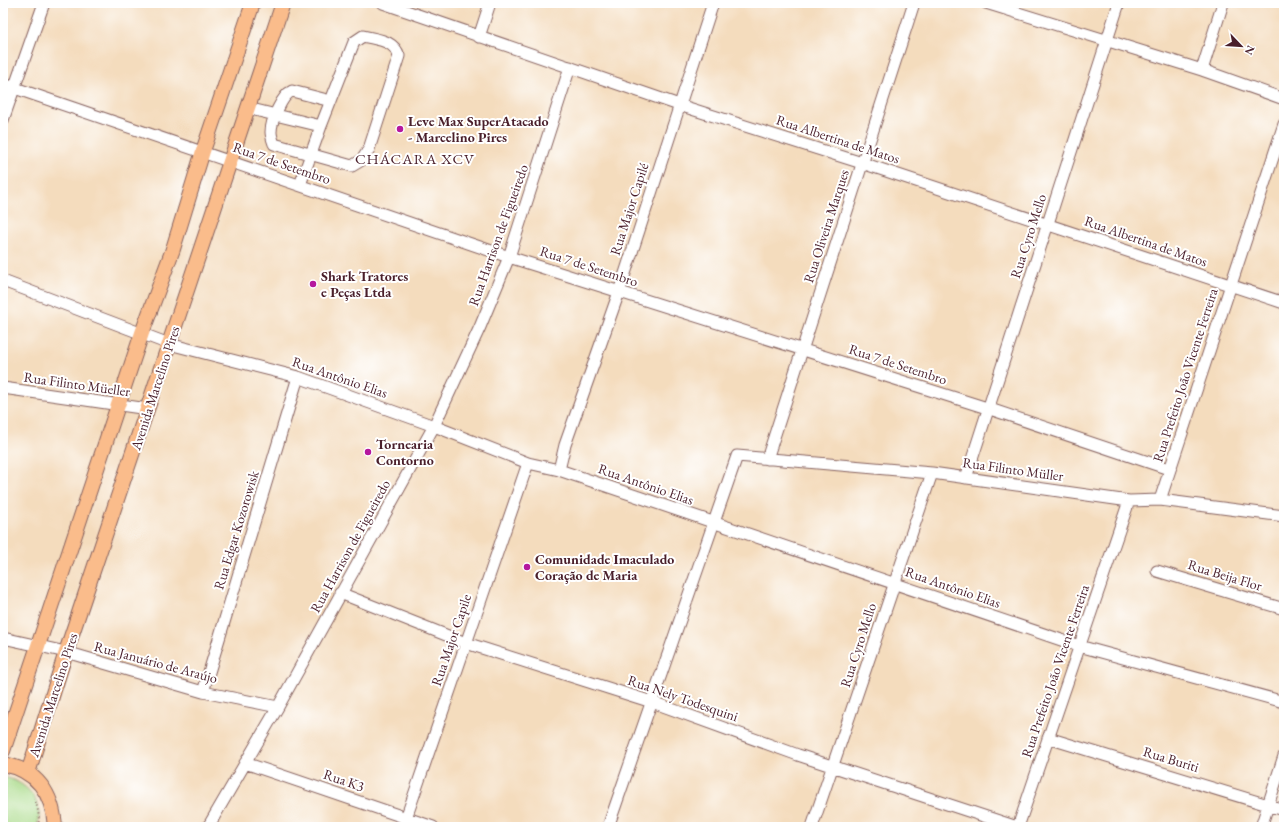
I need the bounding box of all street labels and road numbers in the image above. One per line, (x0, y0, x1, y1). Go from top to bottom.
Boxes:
street label: Rua Albertina de Matos (774, 111, 903, 168)
street label: Rua 7 de Setembro (231, 138, 333, 188)
street label: Rua Major Capilé (606, 160, 653, 257)
street label: Rua Harrison de Figueiredo (464, 162, 532, 308)
street label: Rua Oliveira Marques (799, 167, 853, 285)
street label: Rua Cyro Mello (1006, 191, 1050, 280)
street label: Rua Albertina de Matos (1082, 212, 1210, 271)
street label: Rua 7 de Setembro (538, 242, 640, 290)
street label: Rua Prefeito João Vicente Ferreira (1148, 285, 1222, 464)
street label: Avenida Marcelino Pires (126, 323, 184, 453)
street label: Rua 7 de Setembro (847, 340, 949, 388)
street label: Rua Antônio Elias (290, 352, 390, 402)
street label: Rua Filinto Müeller (23, 368, 132, 400)
street label: Rua Filinto Müller (961, 453, 1065, 485)
street label: Rua Antônio Elias (596, 459, 696, 509)
street label: Rua Edgar Kozorowisk (209, 468, 263, 592)
street label: Rua Harrison de Figueiredo (306, 476, 394, 616)
street label: Rua Beija Flor (1186, 555, 1265, 595)
street label: Rua Antônio Elias (903, 562, 1003, 612)
street label: Rua Prefeito João Vicente Ferreira (1017, 582, 1093, 760)
street label: Rua Major Capile (427, 591, 475, 688)
street label: Rua Cyro Mello (836, 600, 880, 689)
street label: Avenida Marcelino Pires (24, 630, 82, 760)
street label: Rua Januário de Araújo (92, 637, 220, 687)
street label: Rua Nely Todesquini (625, 671, 741, 725)
street label: Rua Buriti (1141, 742, 1202, 776)
street label: Rua K3 (321, 765, 367, 795)

